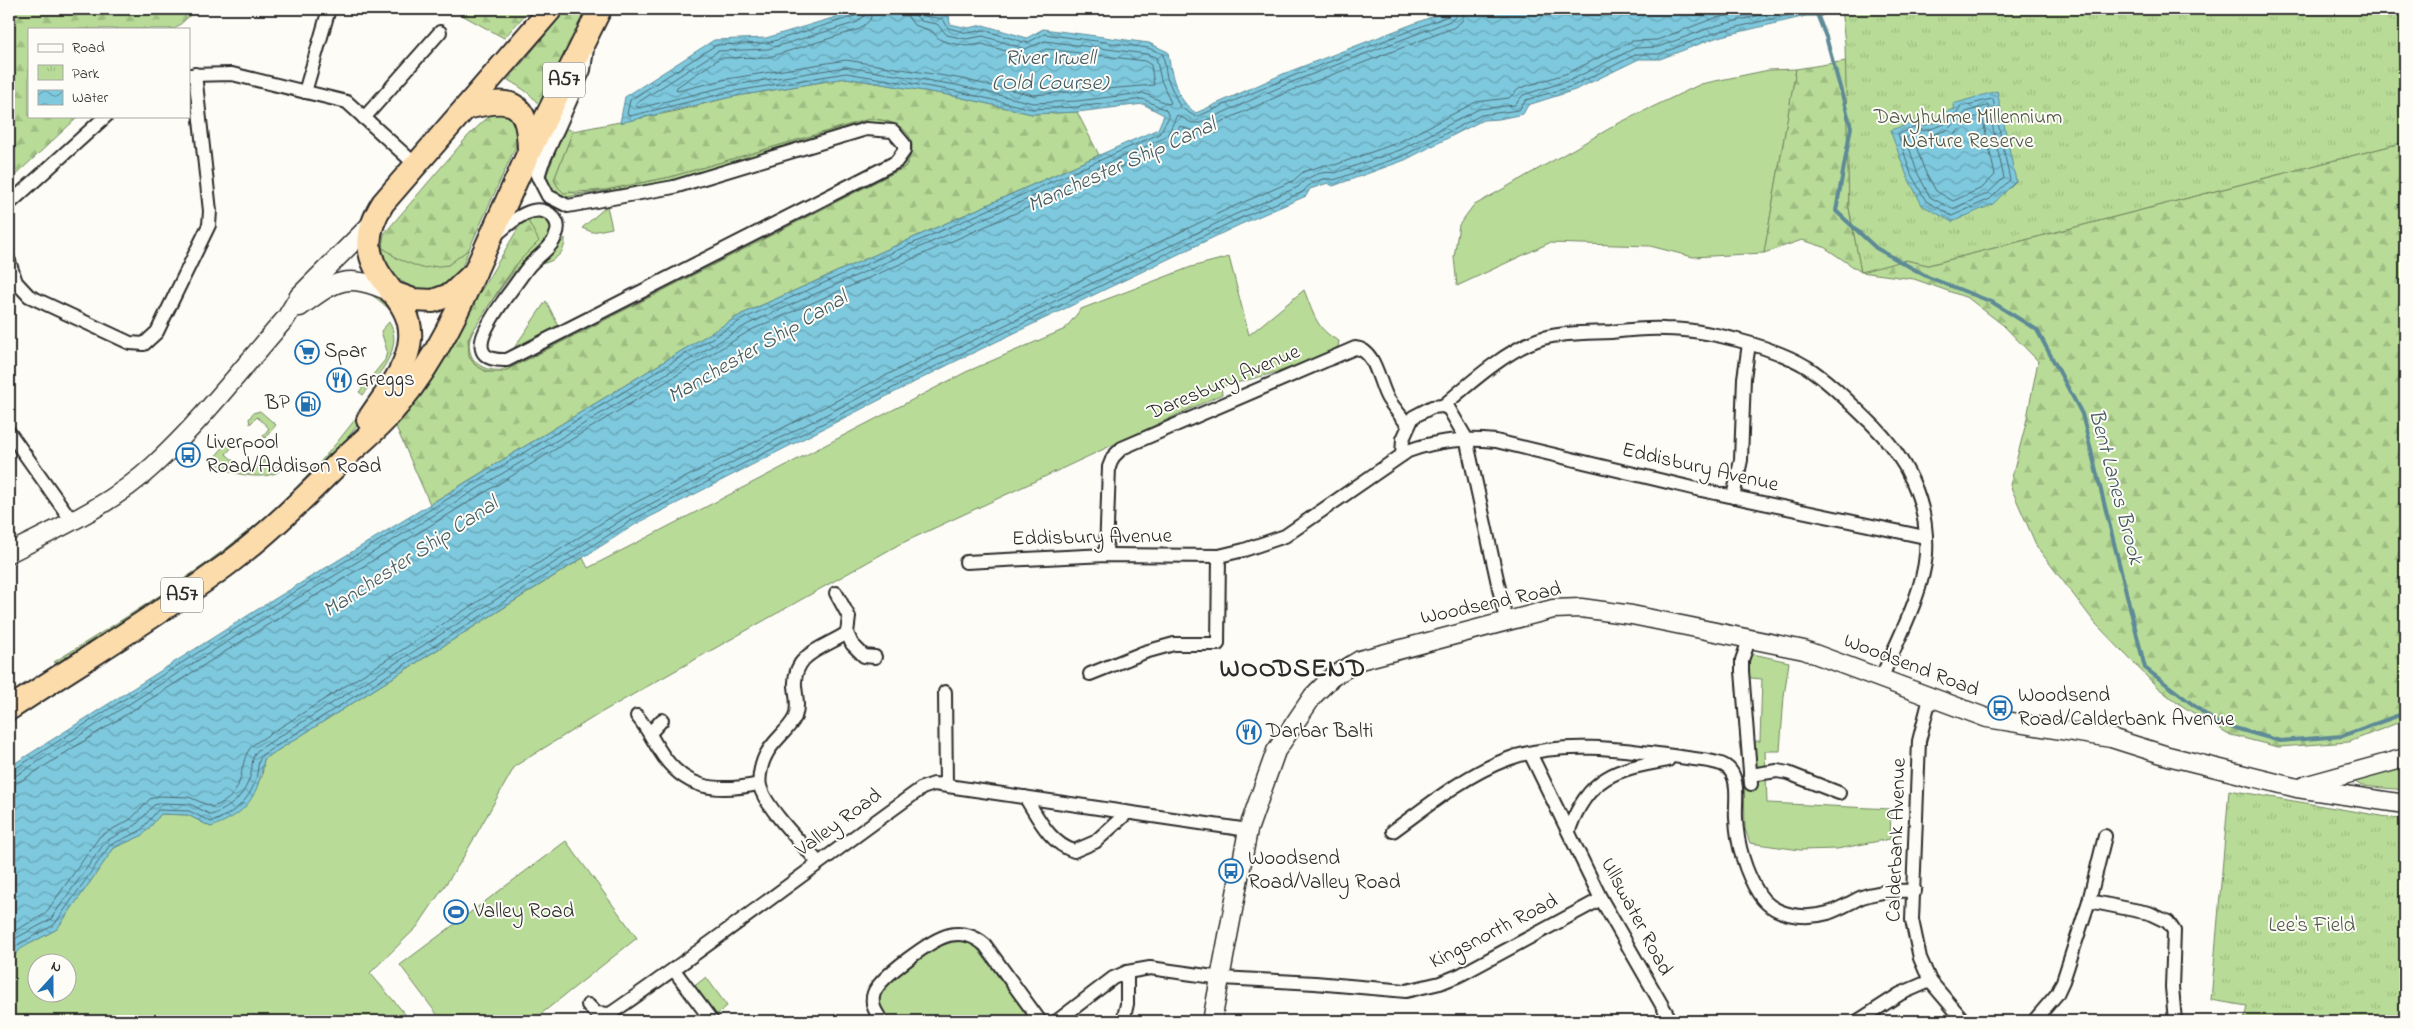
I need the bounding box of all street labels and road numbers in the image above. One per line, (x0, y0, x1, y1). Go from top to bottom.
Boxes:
road number: A57 (543, 62, 585, 98)
street label: Daresbury Avenue (1142, 337, 1306, 431)
street label: Eddisbury Avenue (1618, 435, 1782, 503)
street label: Eddisbury Avenue (1012, 522, 1173, 556)
street label: Woodsend Road (1418, 574, 1564, 634)
road number: A57 (161, 578, 203, 612)
street label: Woodsend Road (1839, 626, 1983, 706)
street label: Calderbank Avenue (1879, 757, 1915, 923)
street label: Valley Road (789, 781, 890, 867)
street label: Ullswater Road (1592, 853, 1680, 982)
street label: Kingsnorth Road (1425, 887, 1564, 979)

